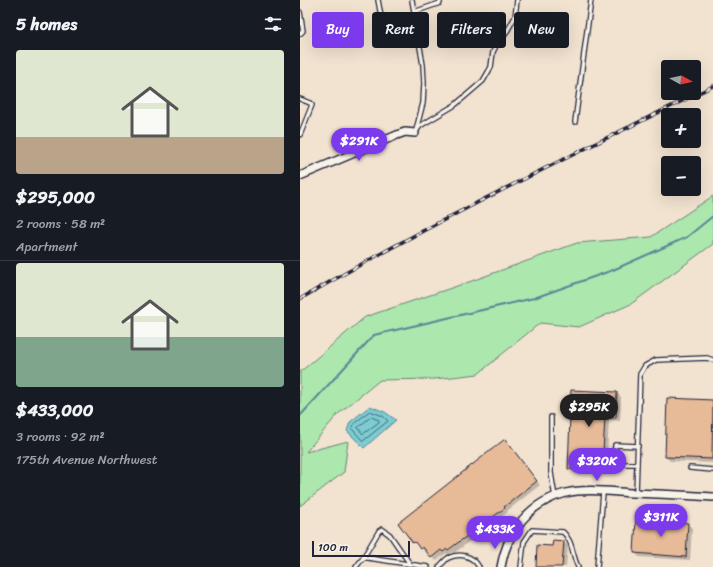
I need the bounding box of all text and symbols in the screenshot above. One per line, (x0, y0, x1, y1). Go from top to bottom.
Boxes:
text: 5 homes (16, 9, 77, 39)
chip: Buy (312, 12, 364, 48)
chip: Rent (372, 12, 429, 48)
chip: Filters (437, 12, 506, 48)
chip: New (514, 12, 569, 48)
icon: filters (262, 13, 284, 35)
north arrow (661, 60, 701, 100)
map controls (661, 60, 701, 196)
icon: home (114, 76, 186, 148)
button: + (661, 108, 701, 148)
pin: $291K (331, 128, 387, 162)
text: $291K (340, 129, 378, 152)
button: − (661, 156, 701, 196)
text: $295,000 (16, 182, 95, 212)
text: 2 rooms · 58 m² (16, 212, 105, 235)
text: Apartment (16, 235, 77, 258)
icon: home (114, 289, 186, 361)
pin: $295K (561, 394, 617, 428)
text: $433,000 (16, 395, 94, 425)
text: $295K (569, 395, 609, 418)
text: 3 rooms · 92 m² (16, 425, 105, 448)
text: 175th Avenue Northwest (16, 448, 157, 471)
pin: $320K (569, 448, 625, 482)
text: $320K (577, 449, 617, 472)
pin: $311K (633, 504, 689, 538)
text: $311K (644, 505, 678, 528)
pin: $433K (467, 516, 523, 550)
text: $433K (475, 517, 515, 540)
text: 100 m (318, 538, 348, 557)
scale bar (312, 539, 410, 558)

